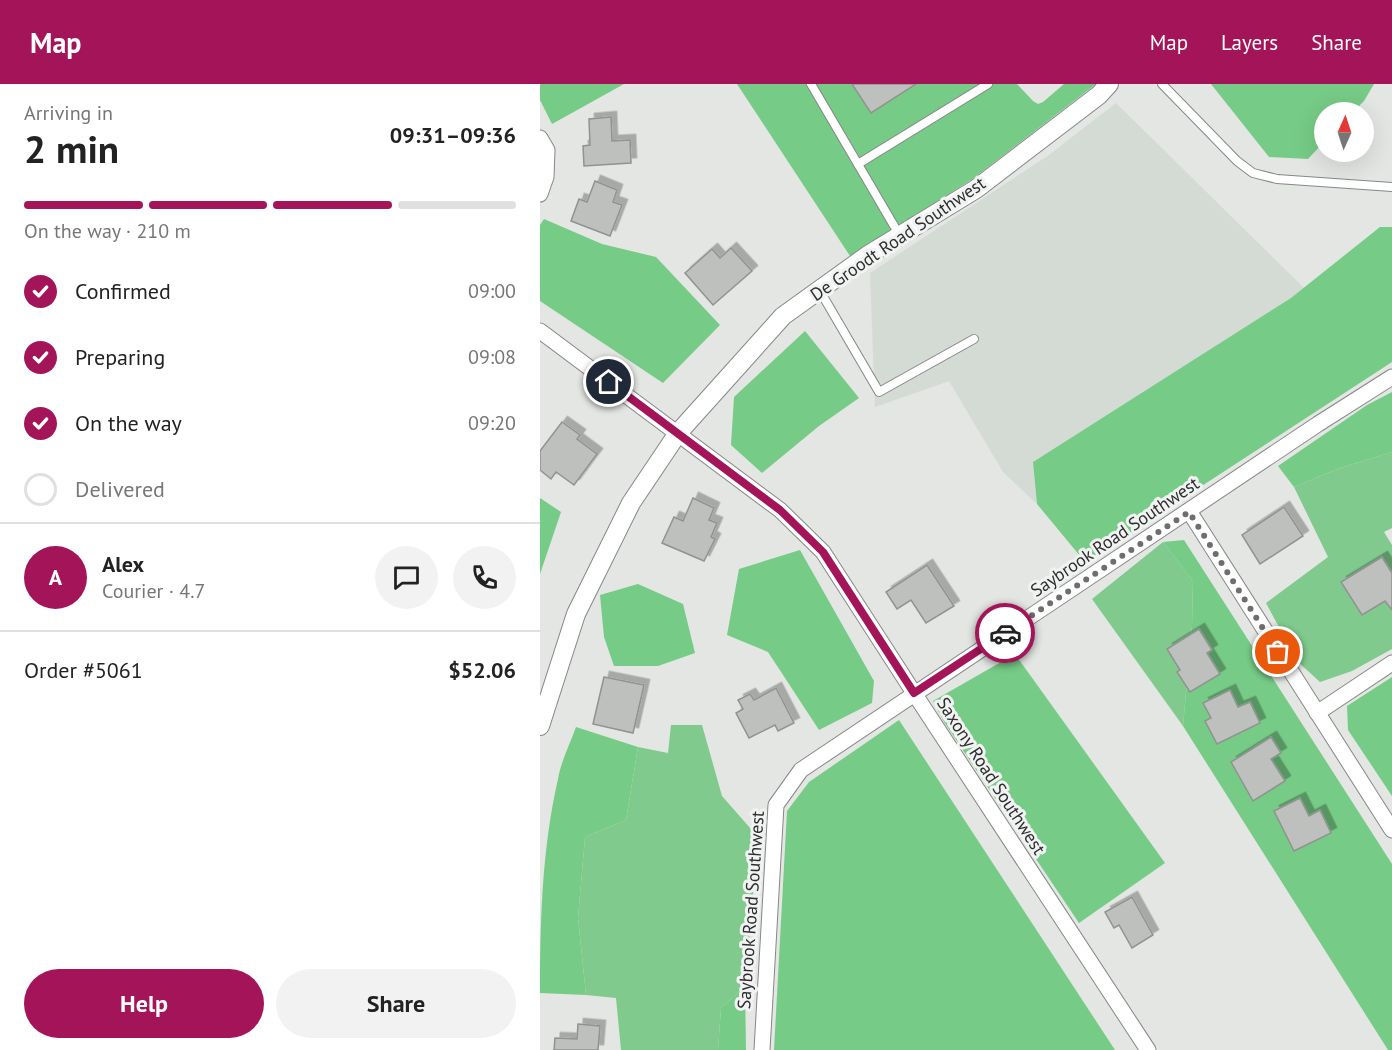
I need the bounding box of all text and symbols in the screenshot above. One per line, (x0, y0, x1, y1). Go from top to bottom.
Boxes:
text: Map (30, 24, 81, 61)
text: Map (1150, 29, 1188, 56)
text: Layers (1221, 29, 1278, 56)
text: Share (1311, 29, 1362, 56)
text: Arriving in (24, 100, 113, 126)
north arrow (1314, 102, 1374, 162)
map controls (1314, 102, 1374, 162)
text: 09:31–09:36 (390, 121, 516, 149)
text: 2 min (24, 123, 119, 174)
street label: De Groodt Road Southwest (806, 171, 990, 306)
text: On the way · 210 m (24, 218, 191, 244)
icon: check (24, 275, 57, 308)
text: Confirmed (75, 277, 171, 305)
text: 09:00 (468, 278, 516, 304)
icon: check (24, 341, 57, 374)
text: Preparing (75, 343, 165, 371)
text: 09:08 (468, 344, 516, 370)
pin (583, 356, 634, 407)
icon: home (592, 365, 625, 398)
icon: check (24, 407, 57, 440)
text: On the way (75, 409, 182, 437)
text: 09:20 (468, 410, 516, 436)
street label: Saybrook Road Southwest (1026, 472, 1203, 602)
text: Delivered (75, 475, 165, 503)
button: chat (375, 546, 438, 609)
button: phone (453, 546, 516, 609)
text: Alex (102, 550, 144, 578)
text: A (49, 563, 62, 591)
text: Courier · 4.7 (102, 578, 205, 604)
courier (975, 603, 1035, 663)
icon: car (989, 617, 1022, 650)
pin (1252, 626, 1303, 677)
icon: bag (1261, 635, 1294, 668)
text: Order #5061 (24, 656, 143, 684)
text: $52.06 (448, 656, 516, 684)
street label: Saxony Road Southwest (932, 693, 1051, 859)
street label: Saybrook Road Southwest (732, 810, 769, 1010)
button: Help (24, 969, 264, 1038)
button: Share (276, 969, 516, 1038)

